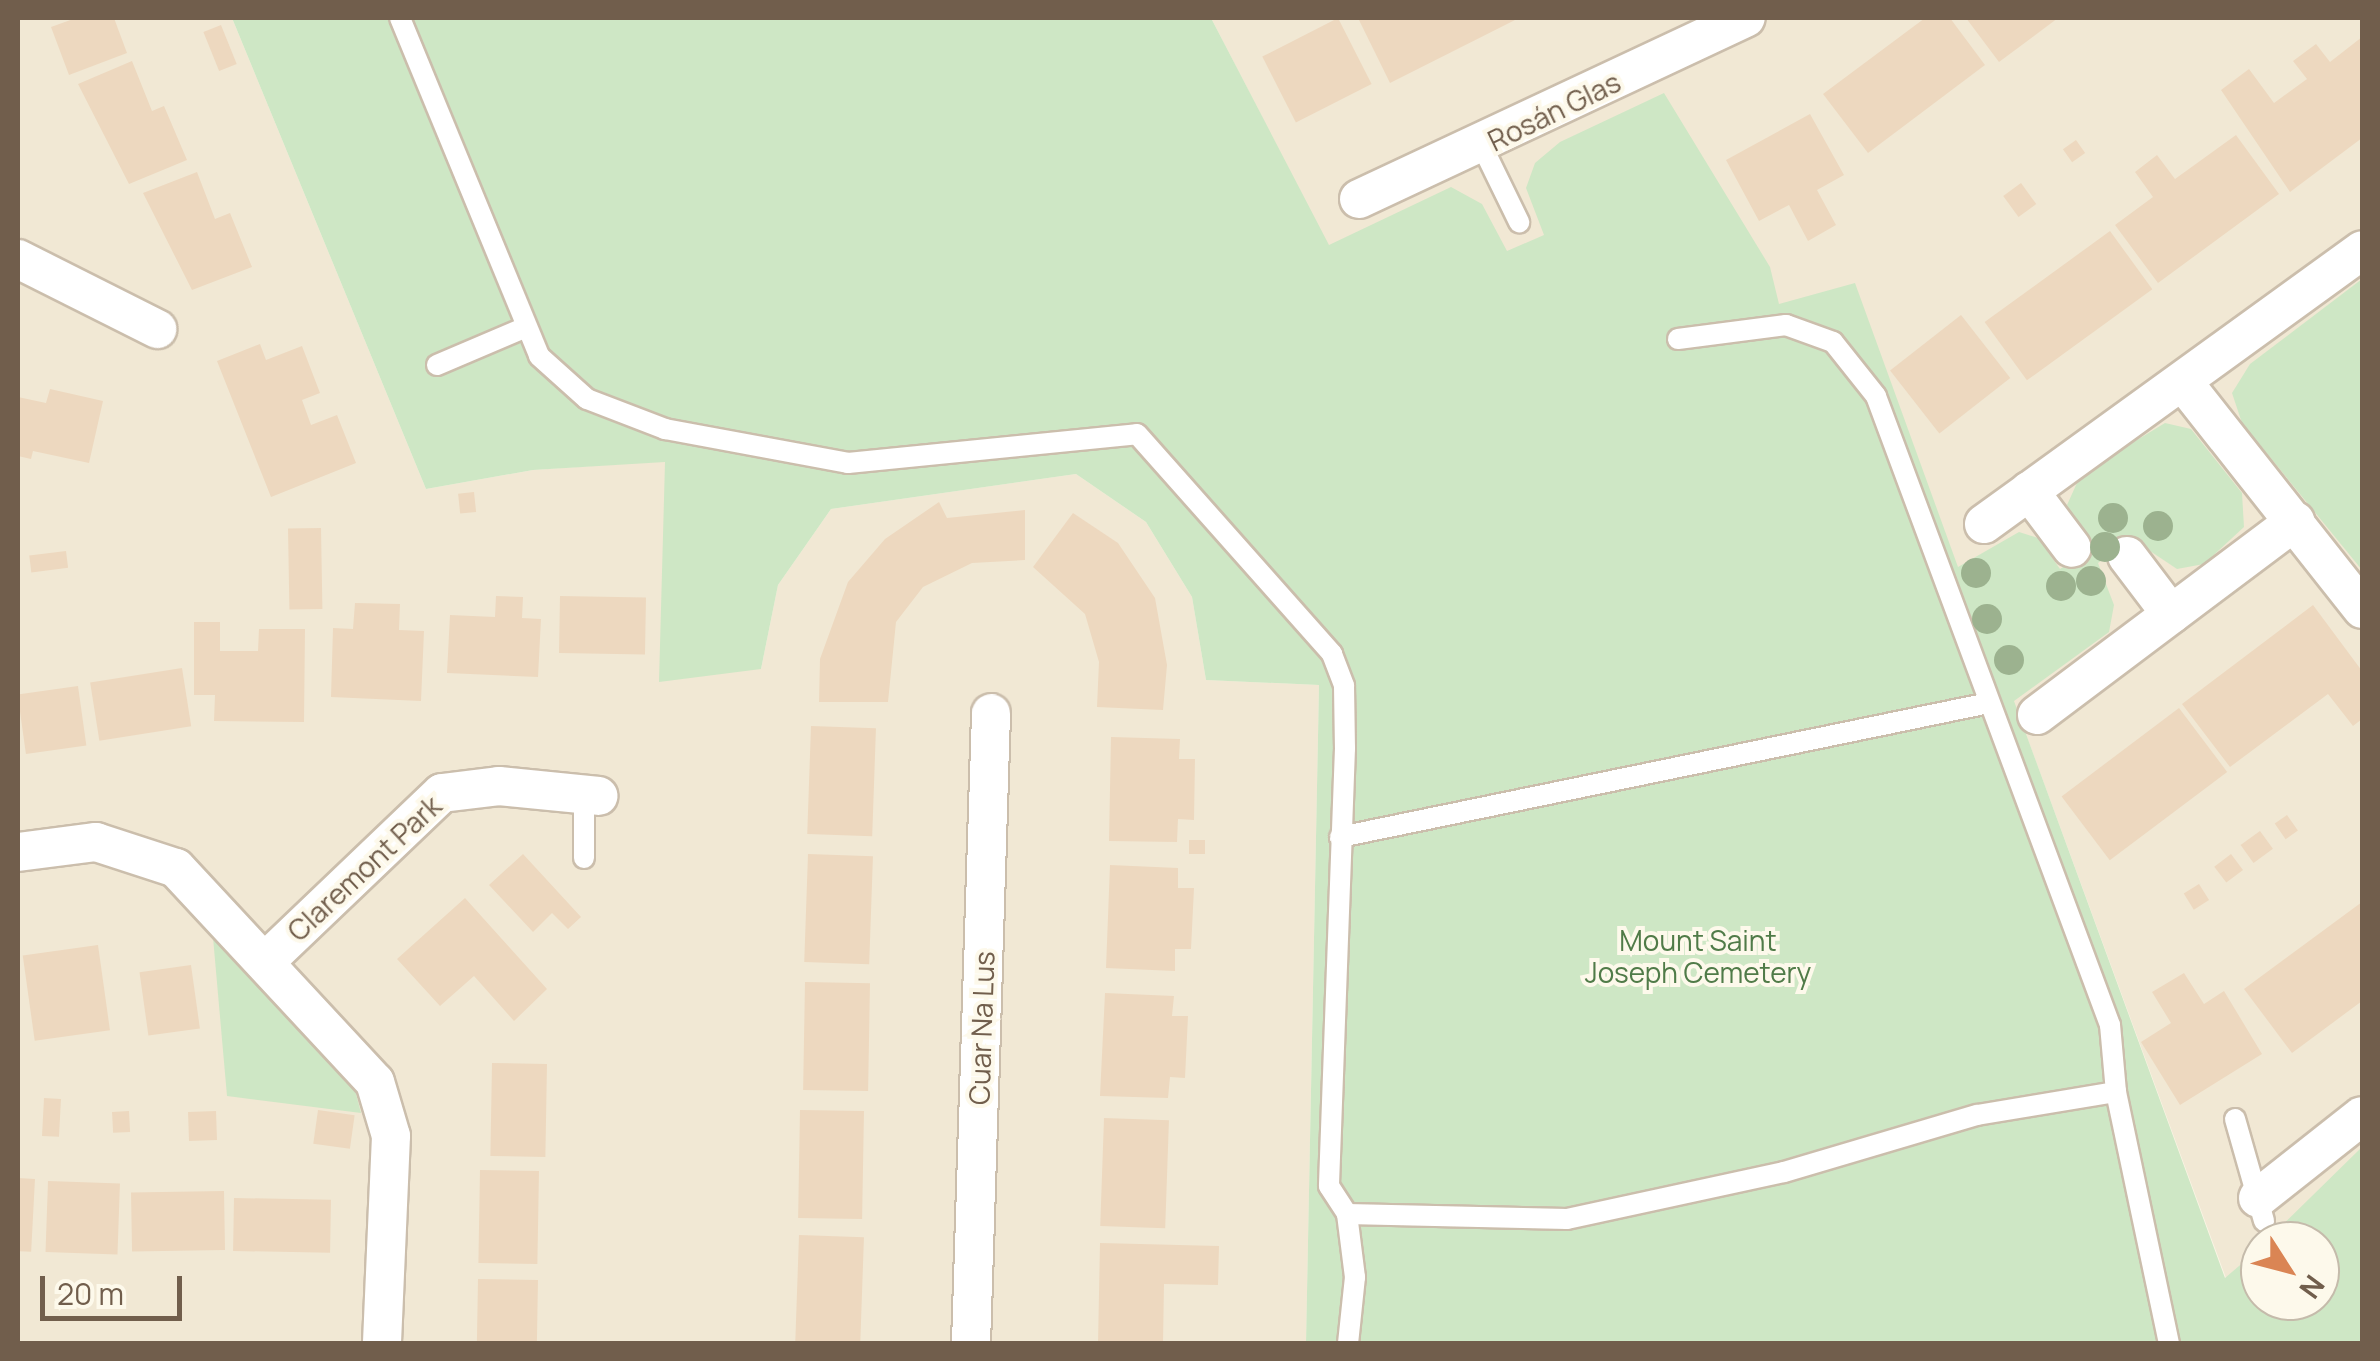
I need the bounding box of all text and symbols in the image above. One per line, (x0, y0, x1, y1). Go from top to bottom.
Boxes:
street label: Rosán Glas (1482, 65, 1626, 157)
street label: Claremont Park (280, 788, 448, 948)
park label: Mount Saint Joseph Cemetery (1585, 923, 1811, 989)
street label: Cuar Na Lus (962, 951, 1000, 1105)
north arrow (2240, 1221, 2340, 1321)
scale bar (45, 1256, 188, 1318)
text: N (2291, 1268, 2334, 1307)
text: 20 m (57, 1273, 124, 1314)

